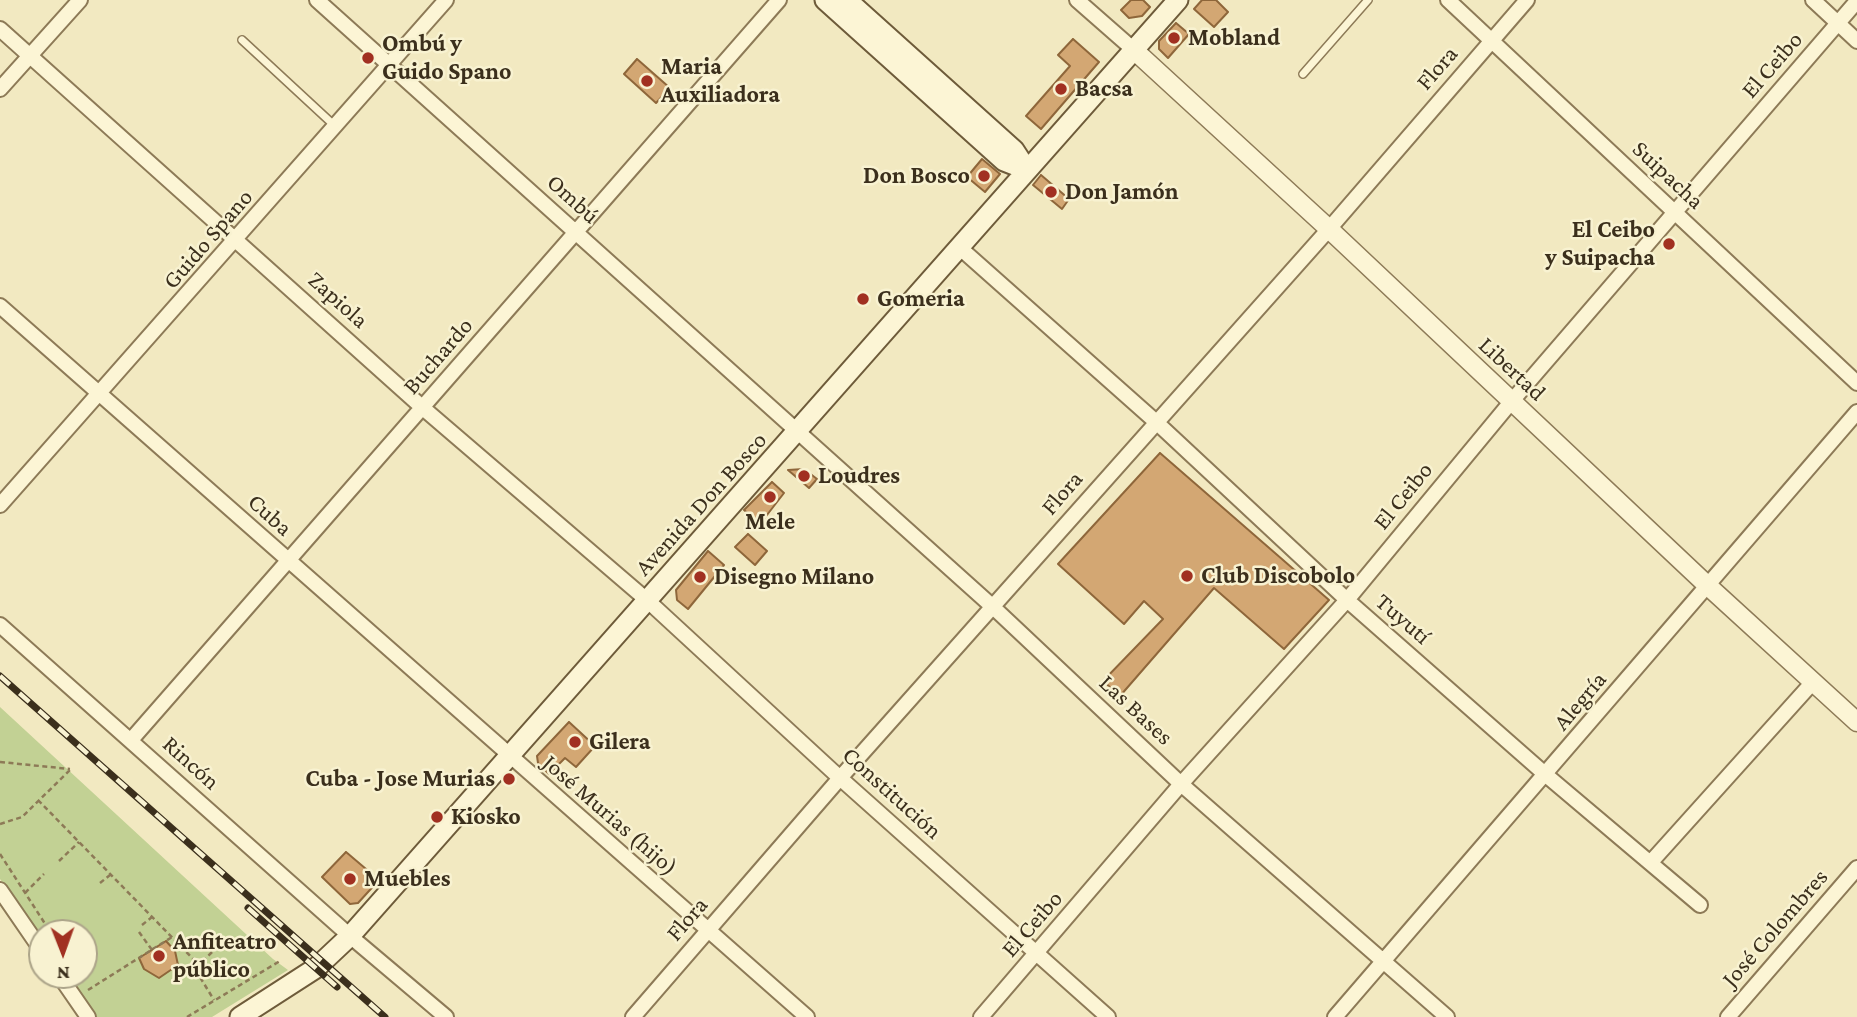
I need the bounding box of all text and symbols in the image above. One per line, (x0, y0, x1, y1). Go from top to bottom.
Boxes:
place label: Mobland (1188, 24, 1280, 52)
street label: El Ceibo (1735, 26, 1809, 104)
place label: Ombú y Guido Spano (382, 30, 511, 86)
marker: Mobland (1166, 30, 1182, 46)
street label: Flora (1410, 40, 1464, 96)
marker: Ombú y Guido Spano (360, 50, 376, 66)
place label: Maria Auxiliadora (661, 53, 780, 109)
marker: Maria Auxiliadora (639, 73, 655, 89)
place label: Bacsa (1075, 75, 1133, 103)
marker: Bacsa (1053, 81, 1069, 97)
street label: Suipacha (1626, 135, 1710, 215)
place label: Don Bosco (863, 162, 970, 190)
street label: Ombú (541, 168, 605, 230)
marker: Don Bosco (976, 168, 992, 184)
place label: Don Jamón (1065, 178, 1179, 206)
street label: Guido Spano (157, 183, 259, 295)
marker: Don Jamón (1043, 184, 1059, 200)
place label: El Ceibo y Suipacha (1545, 216, 1655, 272)
marker: El Ceibo y Suipacha (1661, 236, 1677, 252)
street label: Zapiola (302, 265, 374, 335)
place label: Gomeria (877, 285, 965, 313)
marker: Gomeria (855, 291, 871, 307)
street label: Buchardo (397, 312, 479, 400)
street label: Libertad (1472, 331, 1552, 407)
street label: Avenida Don Bosco (629, 426, 773, 582)
street label: El Ceibo (1367, 456, 1439, 536)
place label: Loudres (818, 462, 900, 490)
street label: Flora (1035, 465, 1089, 521)
marker: Loudres (796, 468, 812, 484)
street label: Cuba (242, 488, 298, 542)
marker: Mele (762, 489, 778, 505)
place label: Mele (745, 508, 795, 536)
place label: Club Discobolo (1201, 562, 1355, 590)
place label: Disegno Milano (714, 563, 874, 591)
marker: Club Discobolo (1179, 568, 1195, 584)
marker: Disegno Milano (692, 569, 708, 585)
street label: Tuyutí (1370, 587, 1436, 651)
street label: Alegría (1547, 666, 1613, 736)
street label: Las Bases (1093, 669, 1179, 751)
place label: Gilera (589, 728, 650, 756)
street label: Rincón (156, 730, 226, 796)
marker: Gilera (567, 734, 583, 750)
street label: Constitución (836, 741, 948, 845)
street label: José Murias (hijo) (537, 748, 683, 882)
place label: Cuba - Jose Murias (305, 765, 495, 793)
marker: Cuba - Jose Murias (501, 771, 517, 787)
place label: Kiosko (451, 803, 521, 831)
marker: Kiosko (429, 809, 445, 825)
street label: José Colombres (1716, 863, 1834, 993)
place label: Muebles (364, 865, 451, 893)
marker: Muebles (342, 871, 358, 887)
street label: El Ceibo (995, 885, 1069, 963)
street label: Flora (660, 891, 714, 947)
north arrow (28, 919, 98, 989)
place label: Anfiteatro público (173, 928, 276, 984)
marker: Anfiteatro público (151, 948, 167, 964)
text: N (57, 963, 70, 984)

